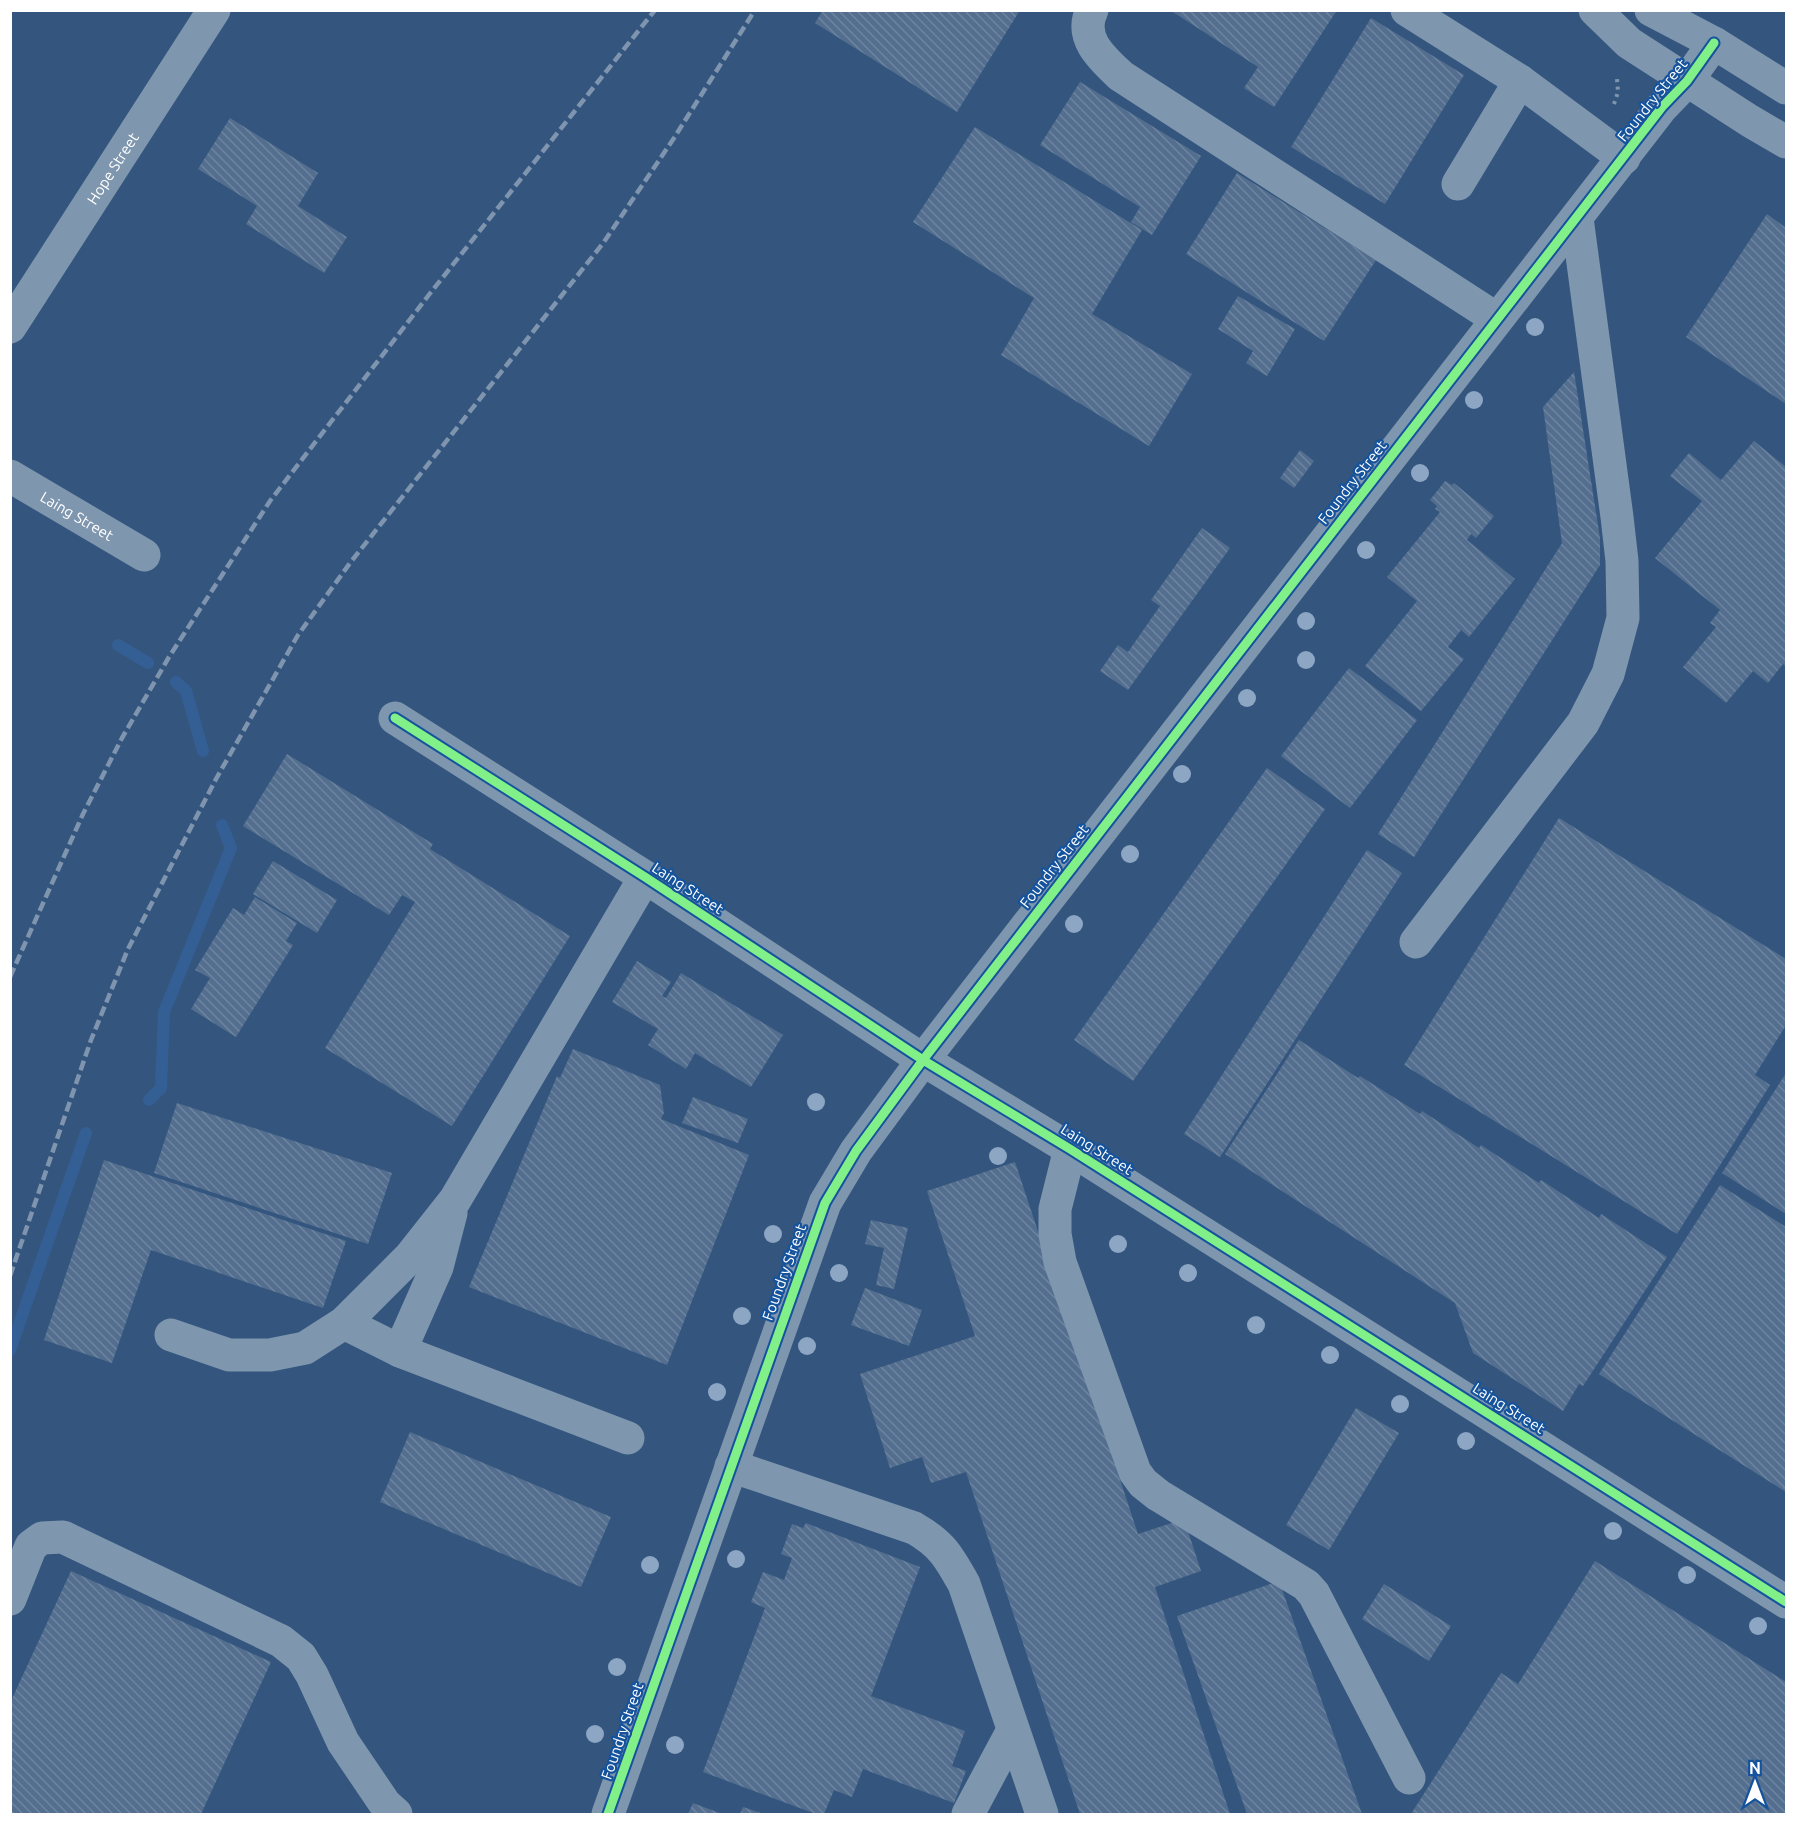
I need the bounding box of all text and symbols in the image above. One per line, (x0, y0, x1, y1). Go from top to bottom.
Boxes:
street label: Foundry Street (1614, 55, 1690, 145)
street label: Hope Street (83, 129, 142, 207)
street label: Foundry Street (1314, 437, 1390, 527)
street label: Laing Street (38, 488, 117, 544)
street label: Foundry Street (1016, 821, 1092, 911)
street label: Laing Street (649, 859, 727, 917)
street label: Laing Street (1058, 1120, 1136, 1178)
street label: Foundry Street (759, 1221, 809, 1322)
street label: Laing Street (1470, 1379, 1548, 1437)
street label: Foundry Street (598, 1680, 647, 1782)
north arrow (1725, 1753, 1785, 1813)
text: N (1749, 1759, 1761, 1777)

